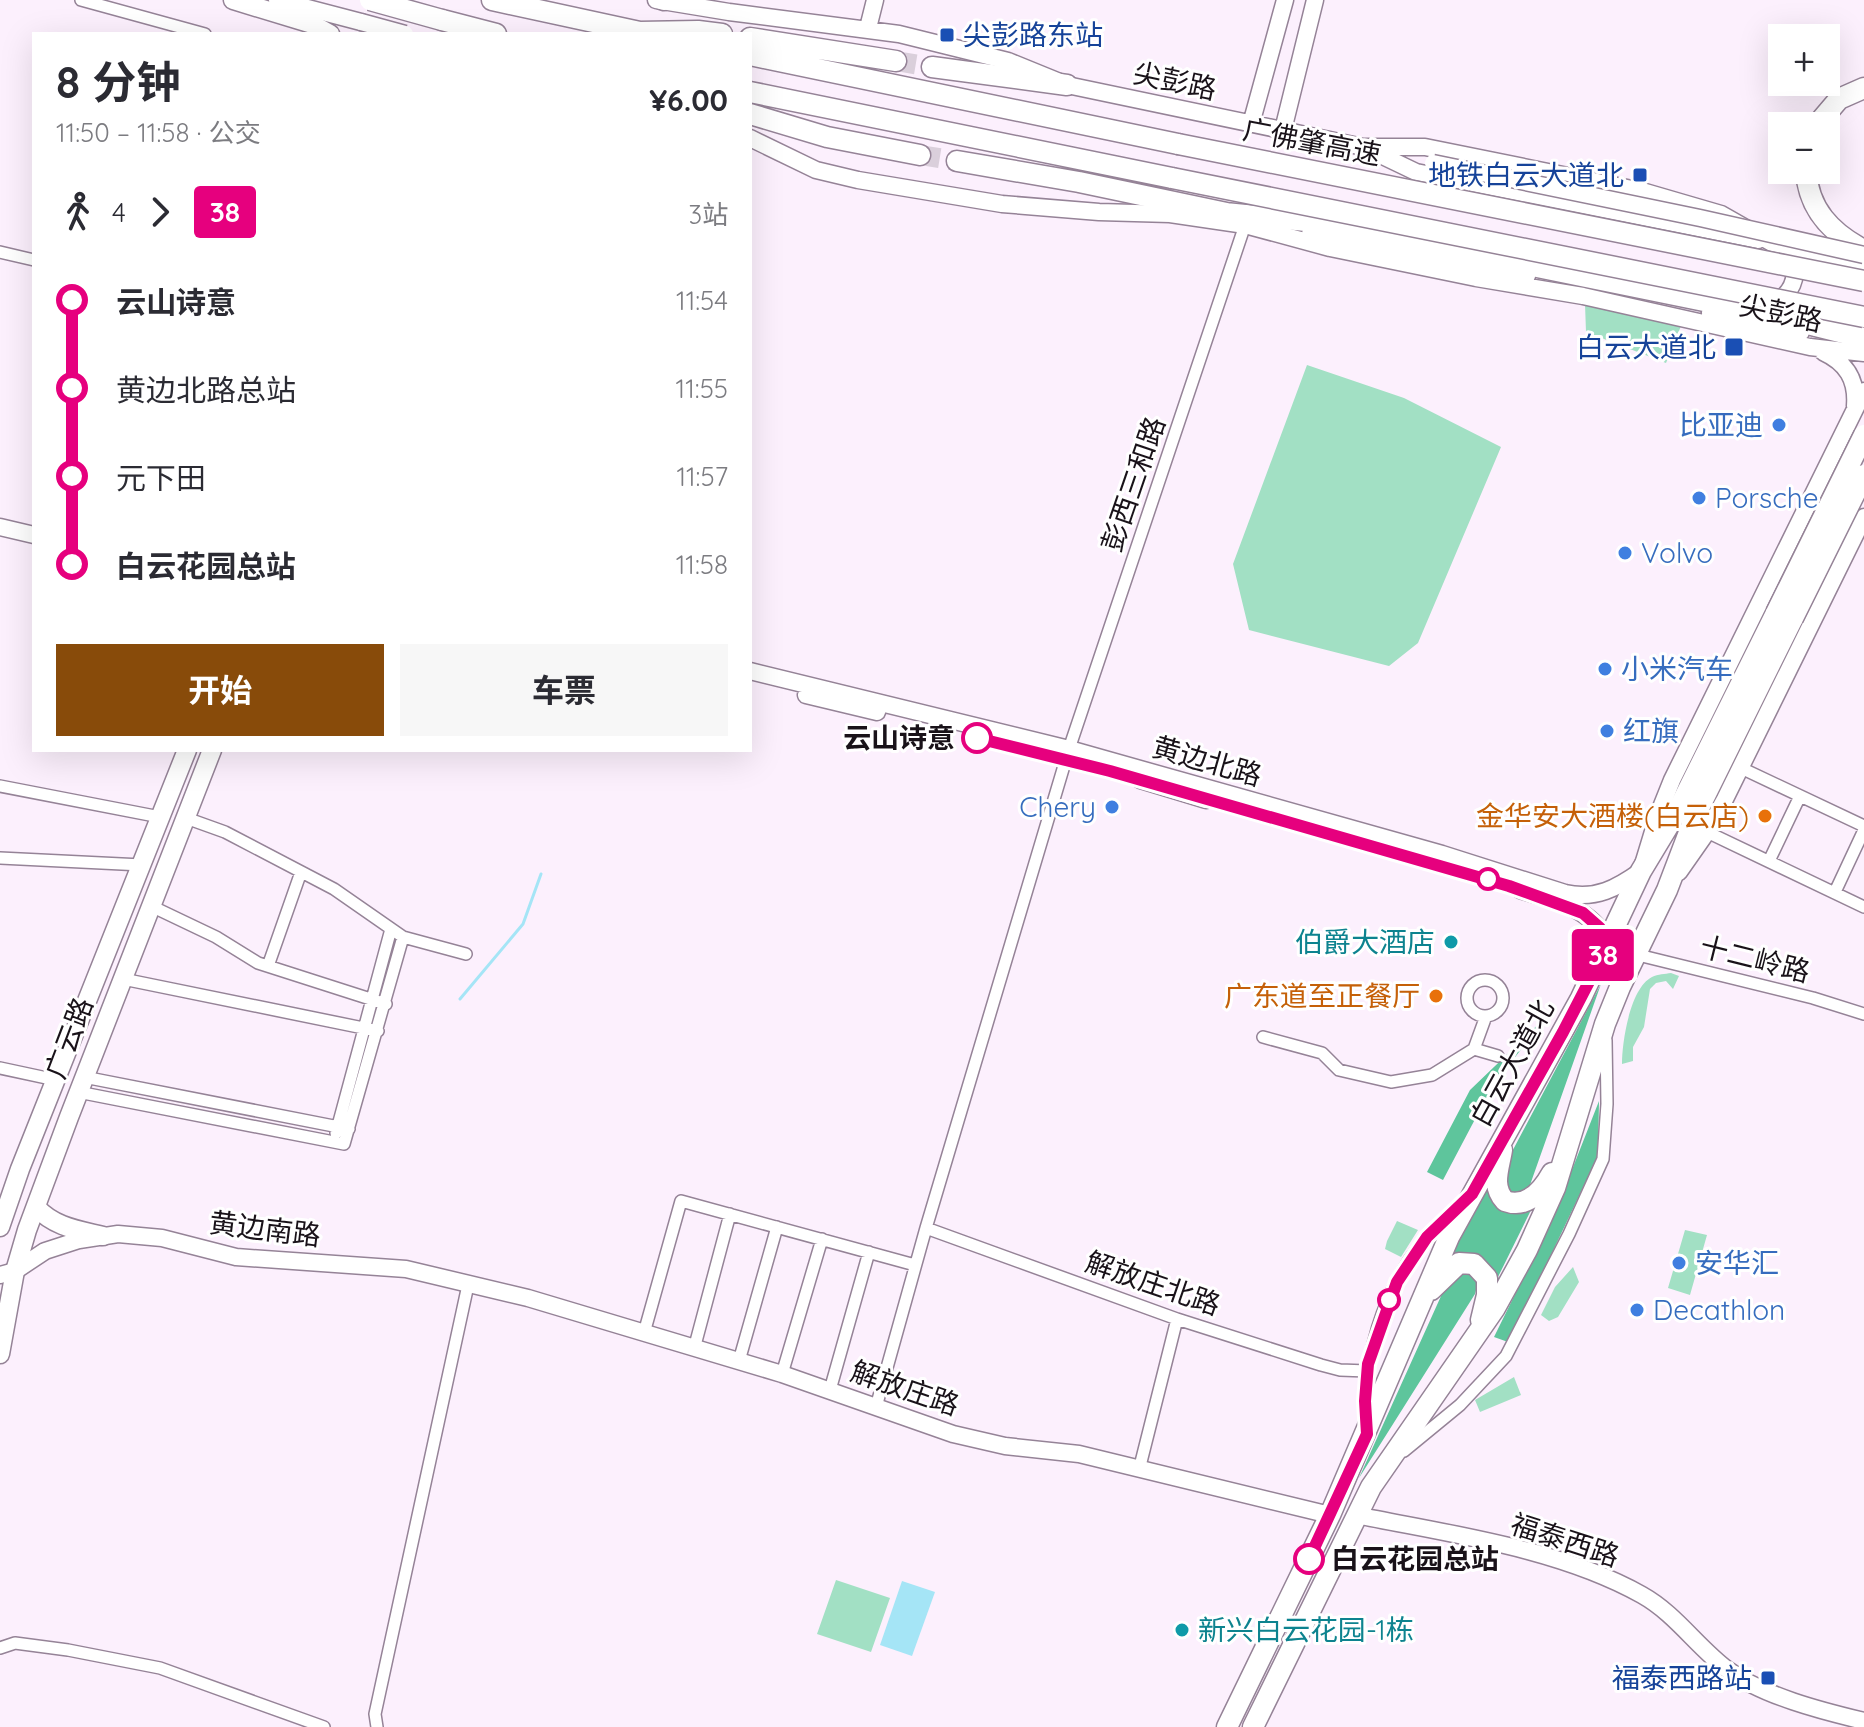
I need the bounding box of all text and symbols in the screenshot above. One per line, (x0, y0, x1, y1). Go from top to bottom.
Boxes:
place label: 尖彭路东站 (963, 17, 1103, 52)
map controls (1768, 24, 1840, 184)
button: + (1768, 24, 1840, 96)
marker: 尖彭路东站 (938, 26, 956, 44)
text: 8 分钟 (56, 54, 180, 109)
street label: 尖彭路 (1130, 55, 1220, 106)
text: ¥6.00 (649, 81, 728, 119)
street label: 广佛肇高速 (1240, 111, 1384, 172)
button: − (1768, 112, 1840, 184)
text: 11:50 – 11:58 · 公交 (56, 116, 261, 149)
place label: 地铁白云大道北 (1428, 157, 1624, 192)
marker: 地铁白云大道北 (1631, 166, 1649, 184)
icon: walk (56, 190, 100, 234)
icon: forward (138, 190, 182, 234)
text: 38 (210, 194, 240, 229)
text: 4 (112, 196, 126, 229)
text: 3站 (688, 198, 728, 231)
text: 云山诗意 (116, 283, 236, 321)
text: 11:54 (676, 284, 728, 317)
street label: 尖彭路 (1736, 287, 1826, 338)
place label: 白云大道北 (1576, 329, 1716, 364)
marker: 白云大道北 (1723, 336, 1745, 358)
text: 黄边北路总站 (116, 371, 296, 409)
text: 11:55 (676, 372, 728, 405)
place label: 比亚迪 (1679, 407, 1763, 442)
street label: 彭西三和路 (1093, 412, 1172, 556)
marker: 比亚迪 (1770, 416, 1788, 434)
text: 元下田 (116, 459, 206, 497)
text: 11:57 (676, 460, 728, 493)
place label: Porsche (1715, 480, 1818, 515)
marker: Porsche (1690, 489, 1708, 507)
place label: Volvo (1641, 535, 1713, 570)
marker: Volvo (1616, 544, 1634, 562)
text: 白云花园总站 (116, 547, 296, 585)
text: 11:58 (676, 548, 728, 581)
button: 开始 (56, 644, 384, 736)
button: 车票 (400, 644, 728, 736)
place label: 小米汽车 (1621, 651, 1733, 686)
marker: 小米汽车 (1596, 660, 1614, 678)
place label: 红旗 (1623, 713, 1679, 748)
place label: 云山诗意 (843, 720, 955, 755)
marker: 红旗 (1598, 722, 1616, 740)
marker: 云山诗意 (962, 723, 992, 753)
street label: 黄边北路 (1148, 728, 1266, 793)
place label: Chery (1019, 789, 1096, 824)
marker: Chery (1103, 798, 1121, 816)
place label: 金华安大酒楼(白云店) (1476, 798, 1749, 833)
marker: 金华安大酒楼(白云店) (1756, 807, 1774, 825)
unlabelled marker (1477, 868, 1499, 890)
place label: 伯爵大酒店 (1295, 924, 1435, 959)
street label: 十二岭路 (1697, 928, 1814, 989)
line badge: 38 (1567, 929, 1639, 981)
marker: 伯爵大酒店 (1442, 933, 1460, 951)
text: 38 (1588, 937, 1618, 972)
place label: 广东道至正餐厅 (1224, 978, 1420, 1013)
marker: 广东道至正餐厅 (1427, 987, 1445, 1005)
street label: 广云路 (37, 992, 100, 1083)
street label: 白云大道北 (1462, 993, 1561, 1132)
street label: 黄边南路 (207, 1204, 323, 1253)
street label: 解放庄北路 (1081, 1243, 1225, 1322)
place label: 安华汇 (1695, 1245, 1779, 1280)
marker: 安华汇 (1670, 1254, 1688, 1272)
unlabelled marker (1378, 1289, 1400, 1311)
place label: Decathlon (1653, 1292, 1785, 1327)
marker: Decathlon (1628, 1301, 1646, 1319)
street label: 解放庄路 (847, 1353, 964, 1422)
street label: 福泰西路 (1506, 1506, 1624, 1573)
place label: 白云花园总站 (1331, 1541, 1499, 1576)
marker: 白云花园总站 (1294, 1544, 1324, 1574)
place label: 新兴白云花园-1栋 (1198, 1612, 1414, 1647)
marker: 新兴白云花园-1栋 (1173, 1621, 1191, 1639)
place label: 福泰西路站 (1612, 1660, 1752, 1695)
marker: 福泰西路站 (1759, 1669, 1777, 1687)

